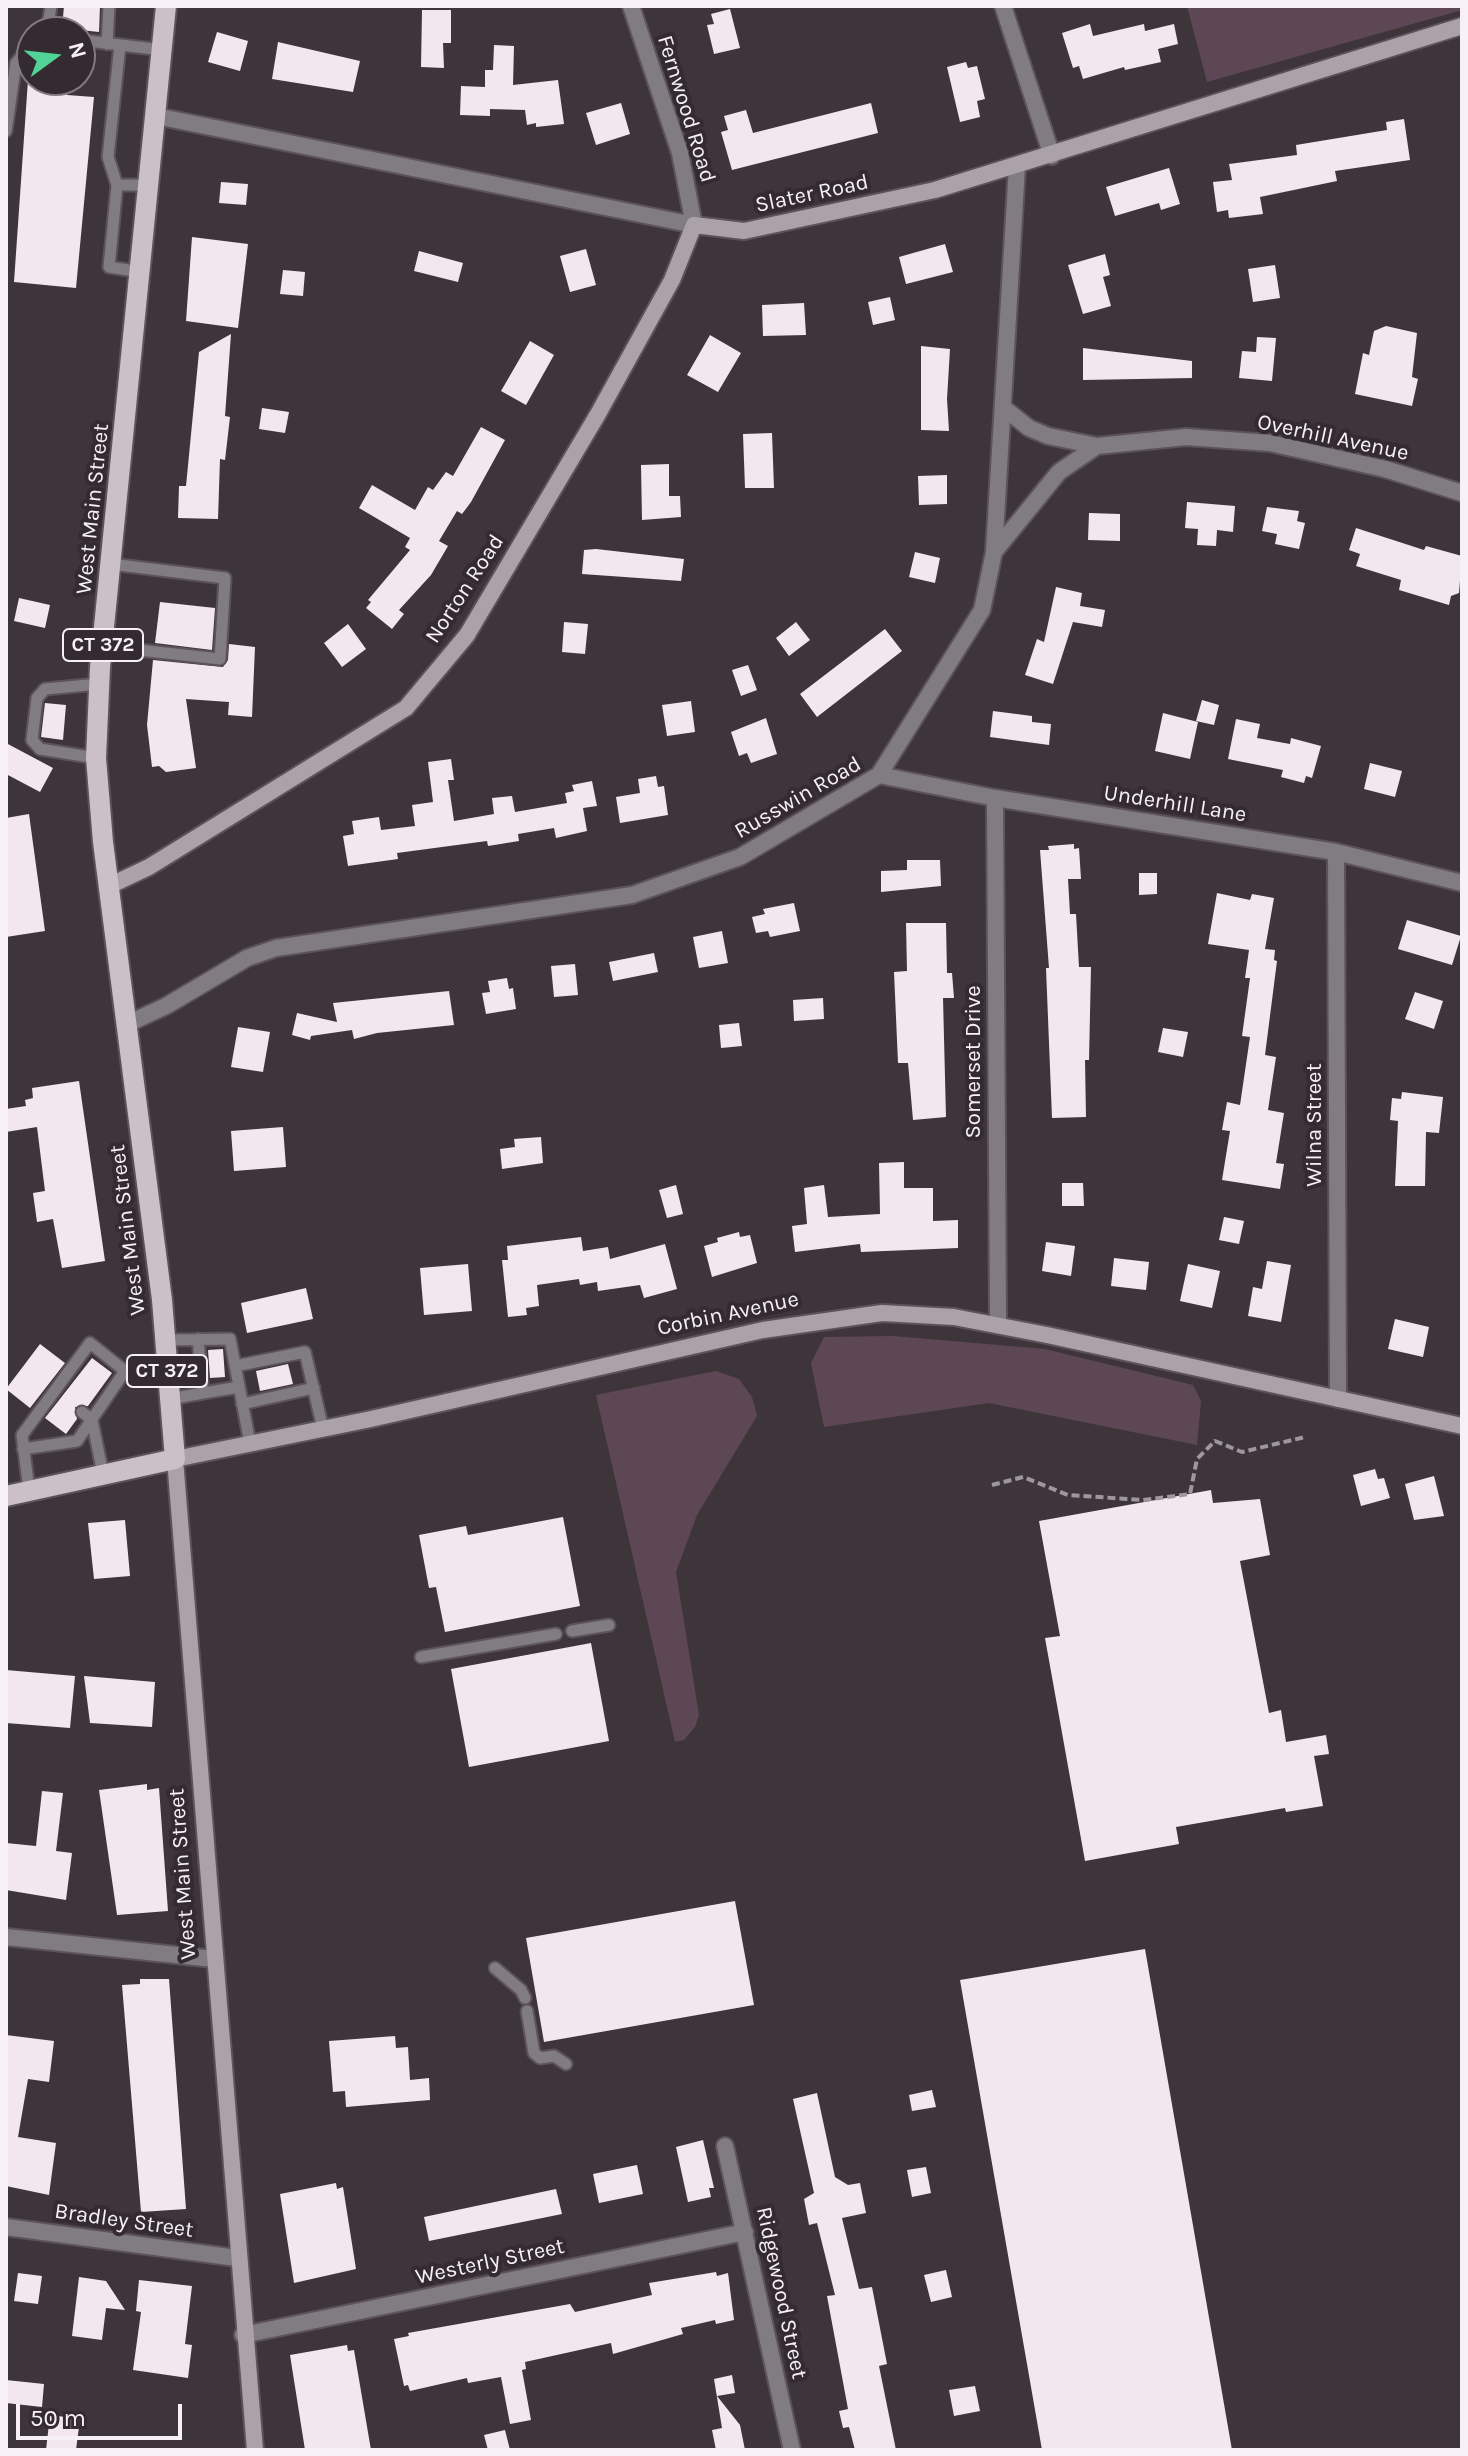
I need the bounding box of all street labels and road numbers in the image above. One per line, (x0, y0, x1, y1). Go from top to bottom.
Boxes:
street label: Fernwood Road (651, 32, 721, 186)
street label: Slater Road (753, 169, 871, 219)
street label: Overhill Avenue (1255, 409, 1411, 467)
street label: West Main Street (71, 422, 115, 596)
street label: Norton Road (420, 530, 510, 648)
road number: CT 372 (63, 629, 143, 661)
street label: Russwin Road (730, 751, 866, 845)
street label: Underhill Lane (1102, 780, 1248, 828)
street label: Somerset Drive (961, 986, 987, 1138)
street label: Wilna Street (1302, 1063, 1328, 1187)
street label: West Main Street (104, 1143, 152, 1317)
street label: Corbin Avenue (655, 1286, 801, 1342)
road number: CT 372 (127, 1355, 207, 1387)
street label: West Main Street (164, 1788, 202, 1960)
street label: Bradley Street (53, 2198, 195, 2244)
street label: Ridgewood Street (750, 2204, 812, 2382)
street label: Westerly Street (413, 2233, 567, 2291)

